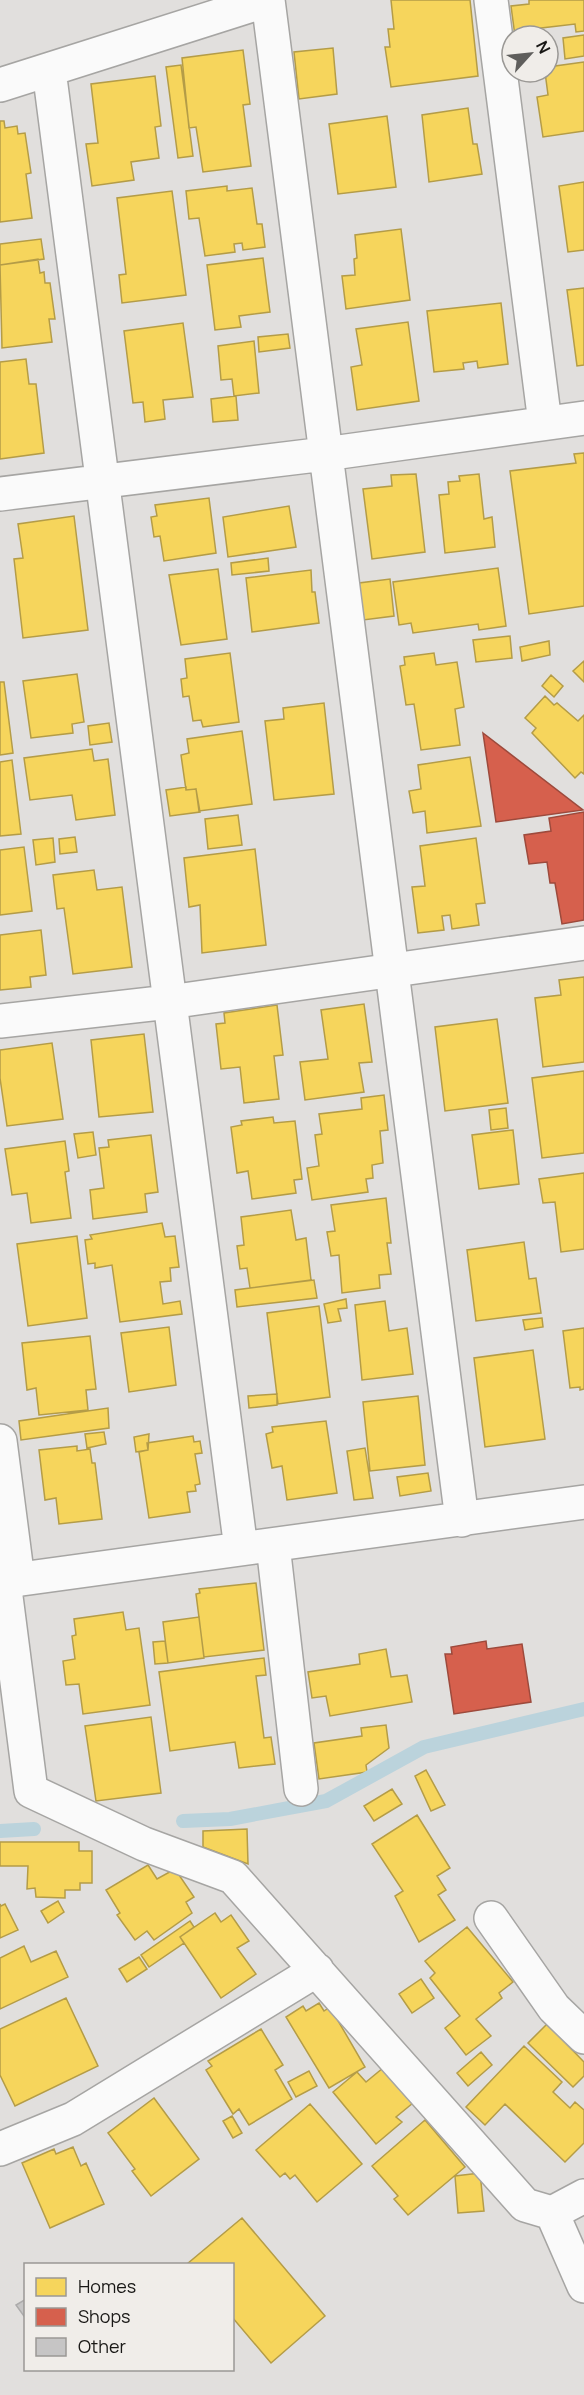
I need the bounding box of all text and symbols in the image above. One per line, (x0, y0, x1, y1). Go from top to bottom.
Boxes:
north arrow (500, 24, 560, 84)
text: N (531, 37, 556, 57)
legend (24, 2263, 234, 2371)
text: Homes (78, 2274, 136, 2298)
text: Shops (78, 2304, 130, 2328)
text: Other (78, 2334, 126, 2358)

